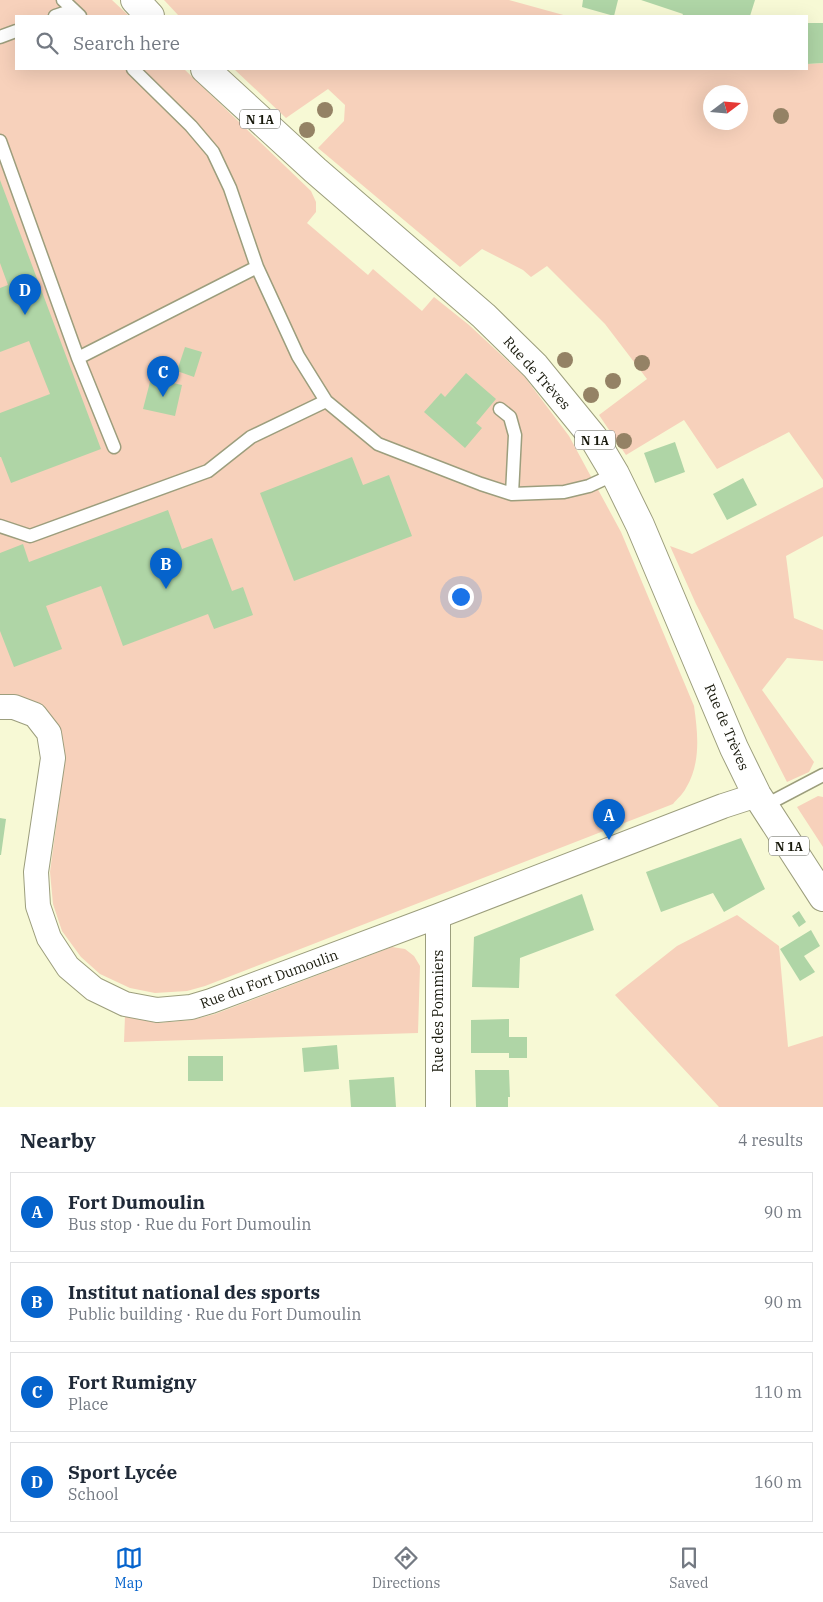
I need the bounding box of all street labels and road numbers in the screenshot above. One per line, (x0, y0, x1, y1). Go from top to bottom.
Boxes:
road number: N 1A (240, 110, 280, 128)
street label: Rue de Trèves (499, 333, 575, 413)
road number: N 1A (575, 430, 615, 450)
street label: Rue de Trèves (701, 681, 753, 773)
road number: N 1A (769, 836, 809, 856)
street label: Rue du Fort Dumoulin (197, 946, 341, 1012)
street label: Rue des Pommiers (429, 949, 447, 1072)

